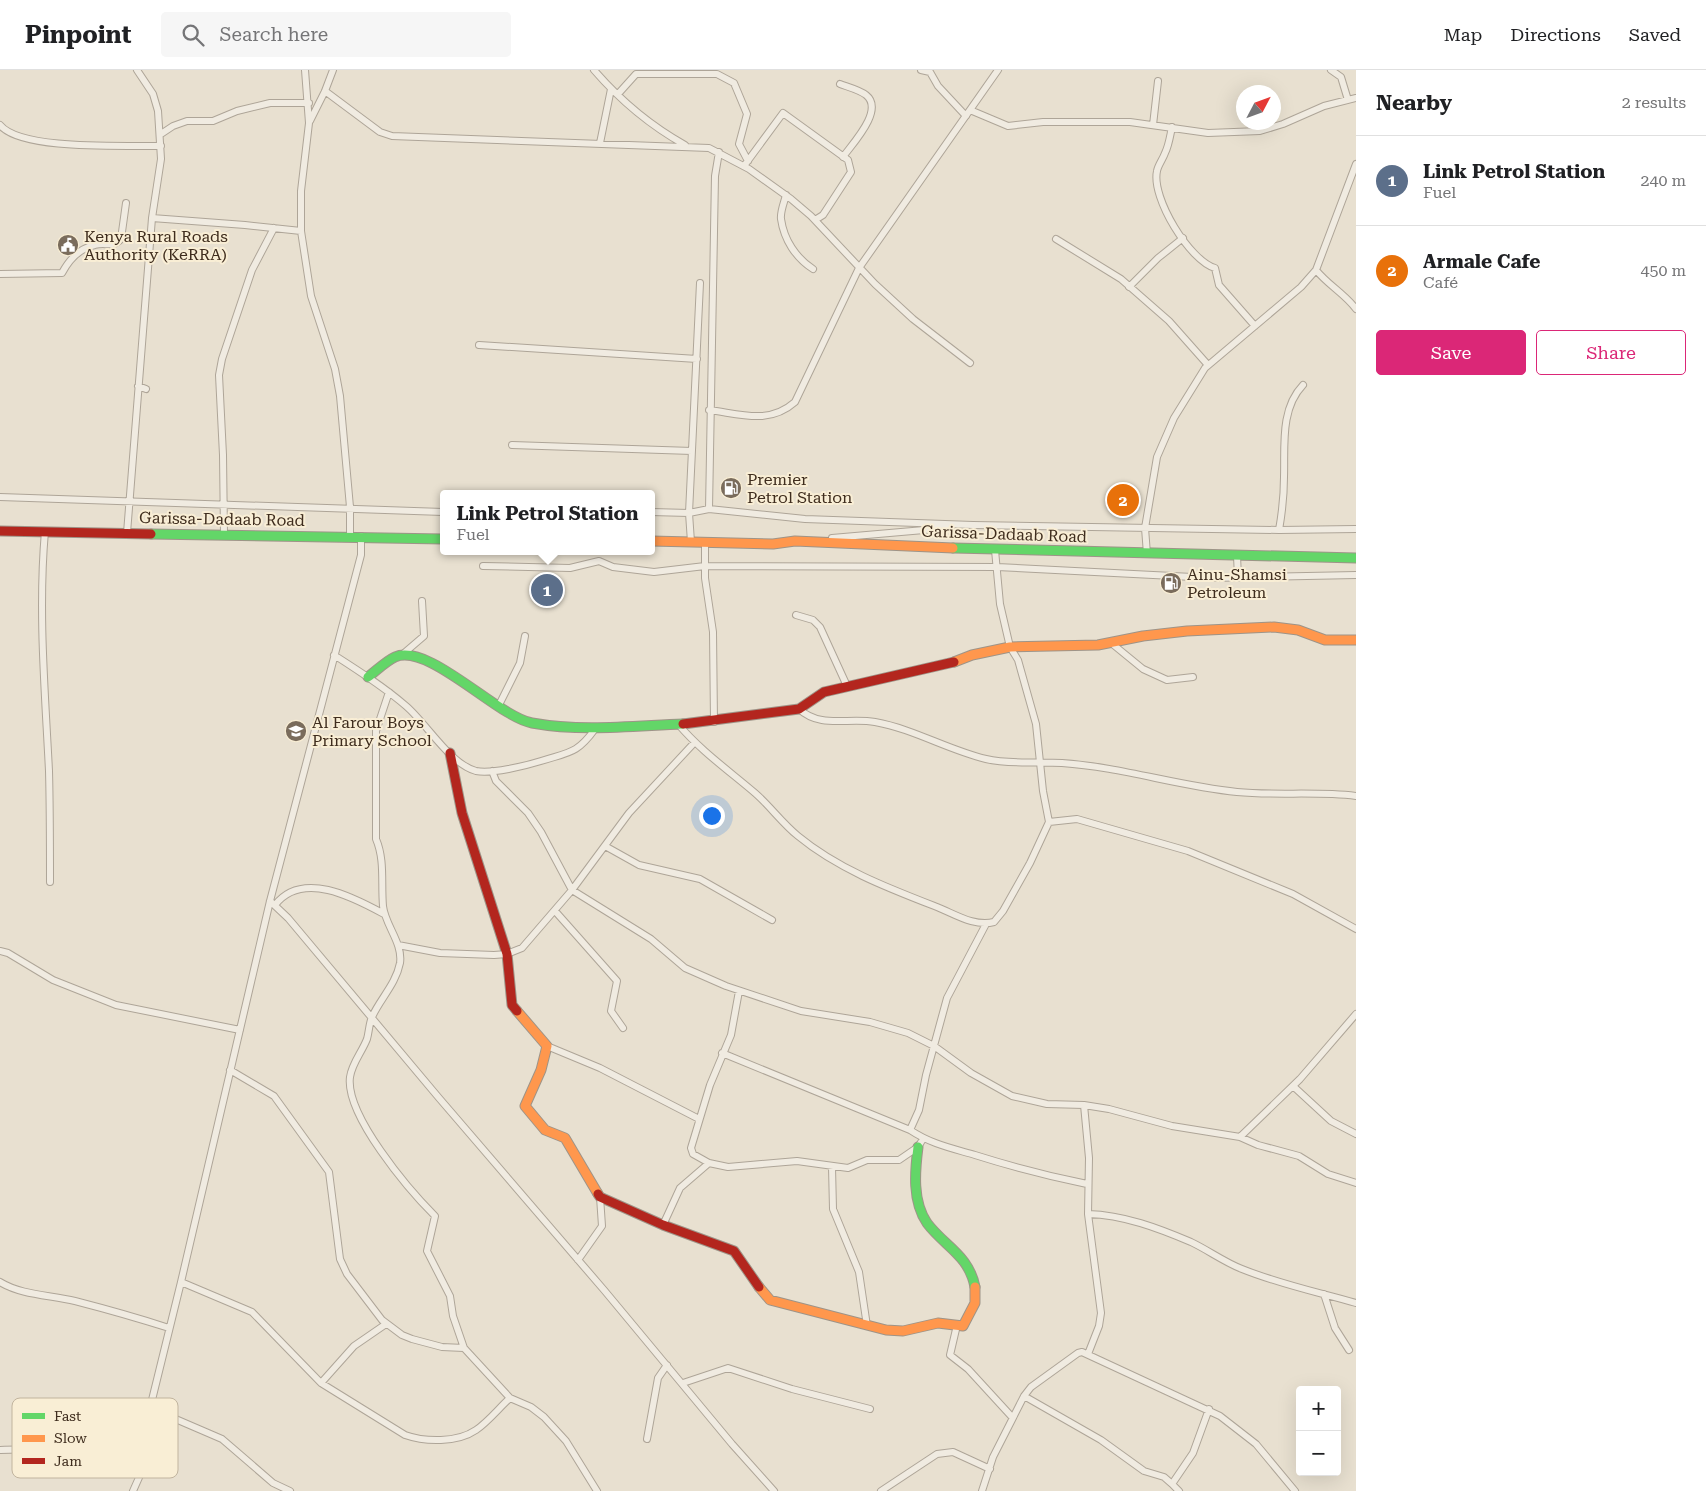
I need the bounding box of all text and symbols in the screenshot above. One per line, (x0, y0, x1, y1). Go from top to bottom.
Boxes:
search box (161, 12, 511, 57)
text: Pinpoint (25, 21, 131, 49)
icon: search (179, 21, 207, 49)
text: Search here (219, 23, 328, 46)
text: Map (1444, 24, 1482, 45)
text: Directions (1510, 24, 1601, 45)
text: Saved (1629, 24, 1681, 45)
north arrow (1236, 85, 1281, 130)
text: Nearby (1376, 91, 1452, 115)
text: 2 results (1622, 93, 1686, 112)
text: Link Petrol Station (1423, 160, 1605, 183)
text: 1 (1388, 171, 1396, 190)
text: 240 m (1640, 171, 1686, 190)
text: Fuel (1423, 183, 1456, 202)
place label: Kenya Rural Roads Authority (KeRRA) (84, 227, 228, 264)
public building icon: Kenya Rural Roads Authority (KeRRA) (56, 233, 80, 257)
text: Armale Cafe (1423, 250, 1541, 273)
text: 2 (1388, 261, 1396, 280)
text: 450 m (1640, 261, 1686, 280)
text: Café (1423, 273, 1458, 292)
button: Save (1376, 330, 1526, 375)
button: Share (1536, 330, 1686, 375)
place label: Premier Petrol Station (747, 470, 852, 507)
fuel station icon: Premier Petrol Station (719, 476, 743, 500)
pin: 2 (1107, 481, 1139, 519)
popup (440, 490, 655, 555)
text: Link Petrol Station (456, 502, 639, 525)
street label: Garissa-Dadaab Road (139, 508, 305, 530)
street label: Garissa-Dadaab Road (921, 522, 1087, 546)
text: Fuel (456, 525, 490, 544)
place label: Ainu-Shamsi Petroleum (1187, 565, 1287, 602)
pin: 1 (531, 571, 563, 609)
fuel station icon: Ainu-Shamsi Petroleum (1159, 571, 1183, 595)
place label: Al Farour Boys Primary School (312, 713, 432, 750)
school or university icon: Al Farour Boys Primary School (284, 719, 308, 743)
your location (699, 803, 725, 829)
map controls (1296, 1386, 1341, 1476)
button: + (1296, 1386, 1341, 1431)
legend (12, 1398, 178, 1478)
text: Fast (54, 1408, 81, 1424)
text: Slow (54, 1430, 87, 1446)
button: − (1296, 1431, 1341, 1476)
text: Jam (54, 1453, 82, 1469)

